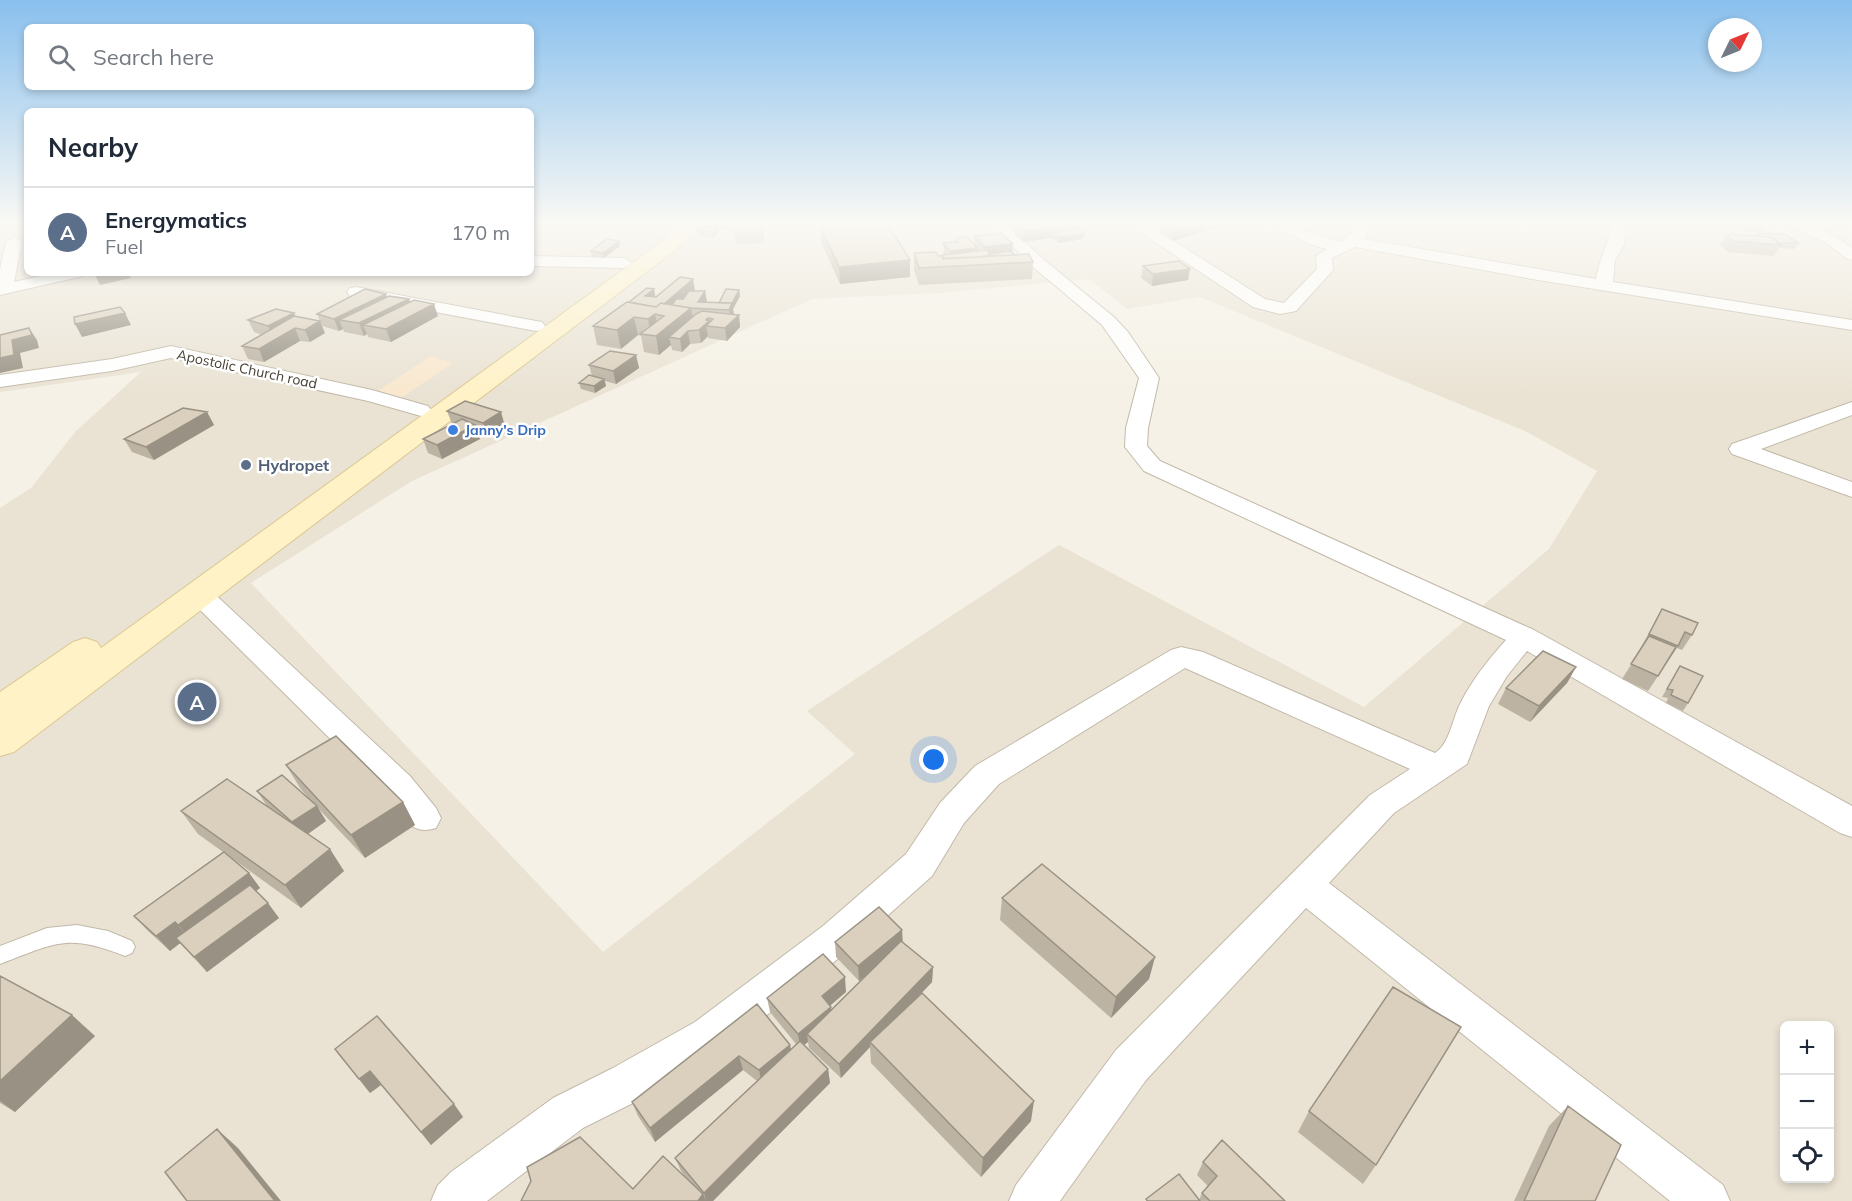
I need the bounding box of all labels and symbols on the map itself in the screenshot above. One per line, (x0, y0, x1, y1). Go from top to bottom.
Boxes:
north arrow (1708, 18, 1762, 72)
street label: Apostolic Church road (175, 345, 319, 393)
place label: Janny's Drip (465, 421, 546, 439)
marker: Janny's Drip (446, 423, 460, 437)
place label: Hydropet (258, 455, 329, 475)
marker: Hydropet (239, 458, 253, 472)
pin: A (178, 680, 216, 724)
your location (919, 745, 948, 774)

